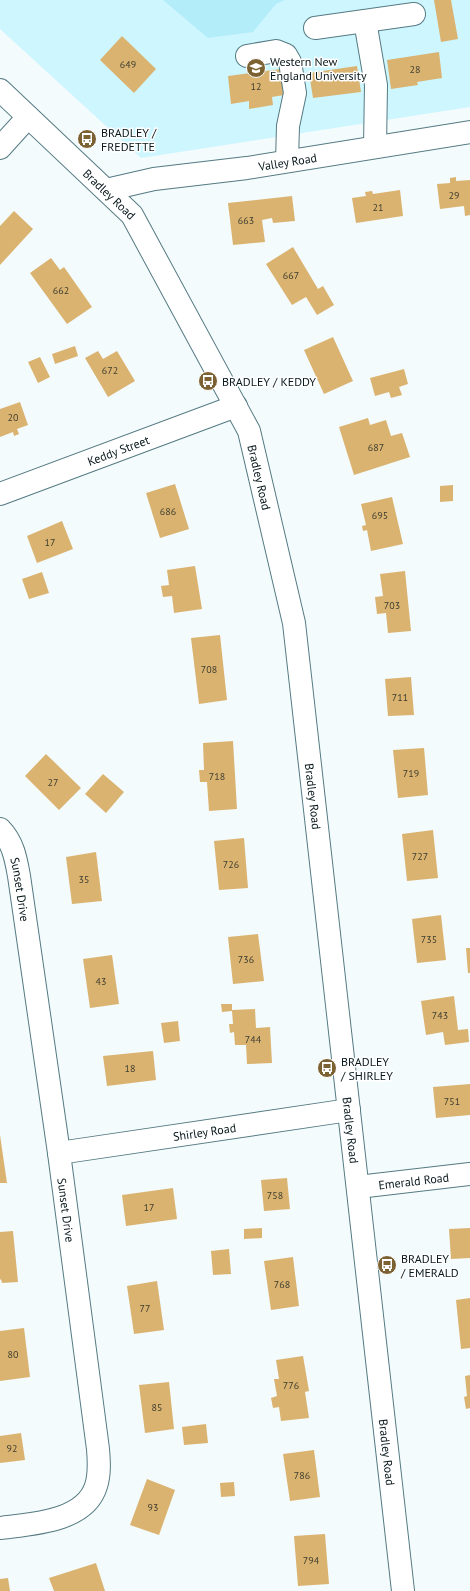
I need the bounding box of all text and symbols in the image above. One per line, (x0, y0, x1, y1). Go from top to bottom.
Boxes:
place label: Western New England University (270, 54, 367, 83)
school or university icon: Western New England University (245, 57, 267, 79)
house number: 649 (120, 58, 136, 71)
house number: 28 (410, 63, 420, 76)
house number: 12 (251, 80, 261, 93)
place label: BRADLEY / FREDETTE (101, 125, 157, 154)
bus stop icon: BRADLEY / FREDETTE (76, 128, 98, 150)
street label: Valley Road (256, 149, 318, 174)
street label: Bradley Road (80, 165, 139, 222)
house number: 29 (449, 189, 459, 202)
house number: 21 (373, 201, 383, 214)
house number: 663 (238, 214, 254, 227)
house number: 667 (283, 269, 299, 282)
house number: 662 (53, 284, 69, 297)
house number: 672 (102, 364, 118, 377)
bus stop icon: BRADLEY / KEDDY (197, 370, 219, 392)
place label: BRADLEY / KEDDY (222, 374, 316, 389)
house number: 20 (8, 411, 19, 424)
street label: Keddy Street (85, 432, 151, 468)
house number: 687 (368, 441, 384, 454)
street label: Bradley Road (245, 443, 275, 511)
house number: 686 (160, 505, 176, 518)
house number: 695 (372, 509, 388, 522)
house number: 17 (45, 536, 55, 549)
house number: 703 (384, 599, 400, 612)
house number: 708 (201, 663, 217, 676)
house number: 711 (392, 691, 408, 704)
street label: Bradley Road (302, 762, 325, 830)
house number: 719 (403, 767, 419, 780)
house number: 718 (209, 770, 225, 783)
house number: 27 (48, 776, 58, 789)
house number: 727 (412, 850, 428, 863)
street label: Sunset Drive (8, 856, 33, 922)
house number: 726 (223, 858, 239, 871)
house number: 35 (79, 873, 89, 886)
house number: 735 (421, 933, 437, 946)
house number: 736 (238, 953, 254, 966)
house number: 43 (96, 975, 106, 988)
house number: 743 (432, 1009, 448, 1022)
house number: 744 (245, 1033, 262, 1046)
place label: BRADLEY / SHIRLEY (340, 1054, 393, 1083)
bus stop icon: BRADLEY / SHIRLEY (316, 1057, 338, 1079)
house number: 18 (125, 1062, 135, 1075)
house number: 751 (444, 1095, 460, 1108)
street label: Bradley Road (340, 1096, 362, 1164)
street label: Shirley Road (172, 1119, 237, 1144)
street label: Emerald Road (378, 1169, 450, 1192)
street label: Sunset Drive (55, 1177, 78, 1243)
house number: 758 (267, 1189, 283, 1202)
house number: 17 (144, 1201, 154, 1214)
place label: BRADLEY / EMERALD (400, 1251, 459, 1280)
bus stop icon: BRADLEY / EMERALD (376, 1254, 398, 1276)
house number: 768 (274, 1278, 290, 1291)
house number: 77 (140, 1302, 150, 1315)
house number: 80 (8, 1348, 19, 1361)
house number: 776 (283, 1379, 299, 1392)
house number: 85 (152, 1401, 162, 1414)
street label: Bradley Road (376, 1418, 399, 1486)
house number: 92 (7, 1442, 17, 1455)
house number: 786 (294, 1469, 310, 1482)
house number: 93 (148, 1501, 158, 1514)
house number: 794 (303, 1554, 320, 1567)

